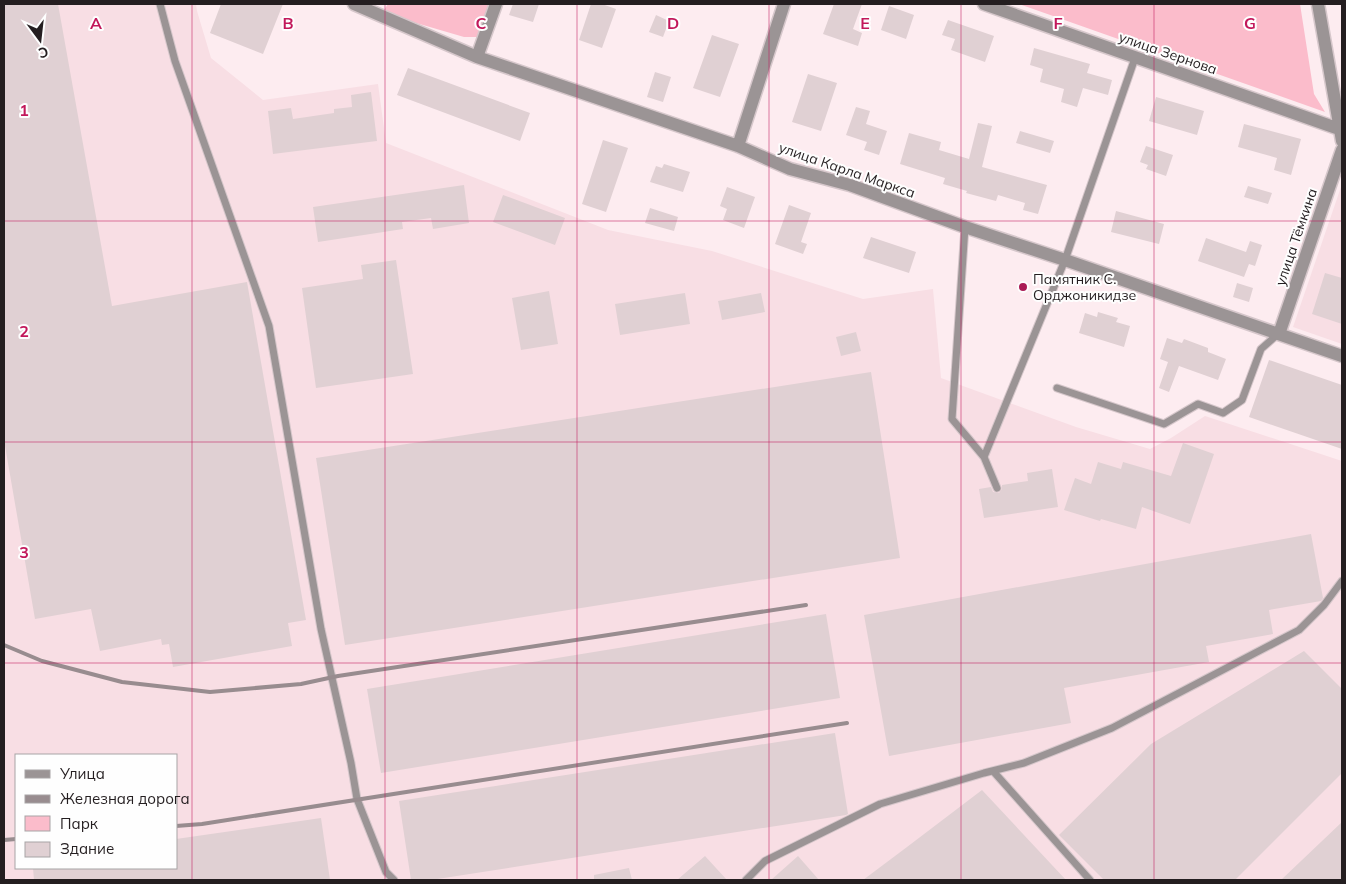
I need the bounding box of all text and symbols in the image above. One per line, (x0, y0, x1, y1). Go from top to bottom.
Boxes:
text: A (90, 13, 102, 33)
text: B (282, 13, 294, 33)
text: C (476, 13, 487, 33)
text: D (667, 13, 679, 33)
text: E (860, 13, 870, 33)
text: F (1053, 13, 1063, 33)
text: G (1244, 13, 1256, 33)
north arrow (15, 15, 65, 65)
street label: улица Зернова (1116, 28, 1220, 78)
text: С (36, 43, 50, 62)
text: 1 (19, 100, 29, 120)
street label: улица Карла Маркса (776, 138, 918, 202)
street label: улица Тёмкина (1271, 186, 1321, 288)
place label: Памятник С. Орджоникидзе (1033, 270, 1136, 304)
marker: Памятник С. Орджоникидзе (1017, 281, 1029, 293)
text: 2 (19, 321, 29, 341)
text: 3 (19, 542, 29, 562)
legend (15, 754, 178, 869)
text: Улица (59, 764, 105, 783)
text: Железная дорога (60, 789, 190, 808)
text: Парк (60, 814, 99, 833)
text: Здание (60, 839, 114, 858)

